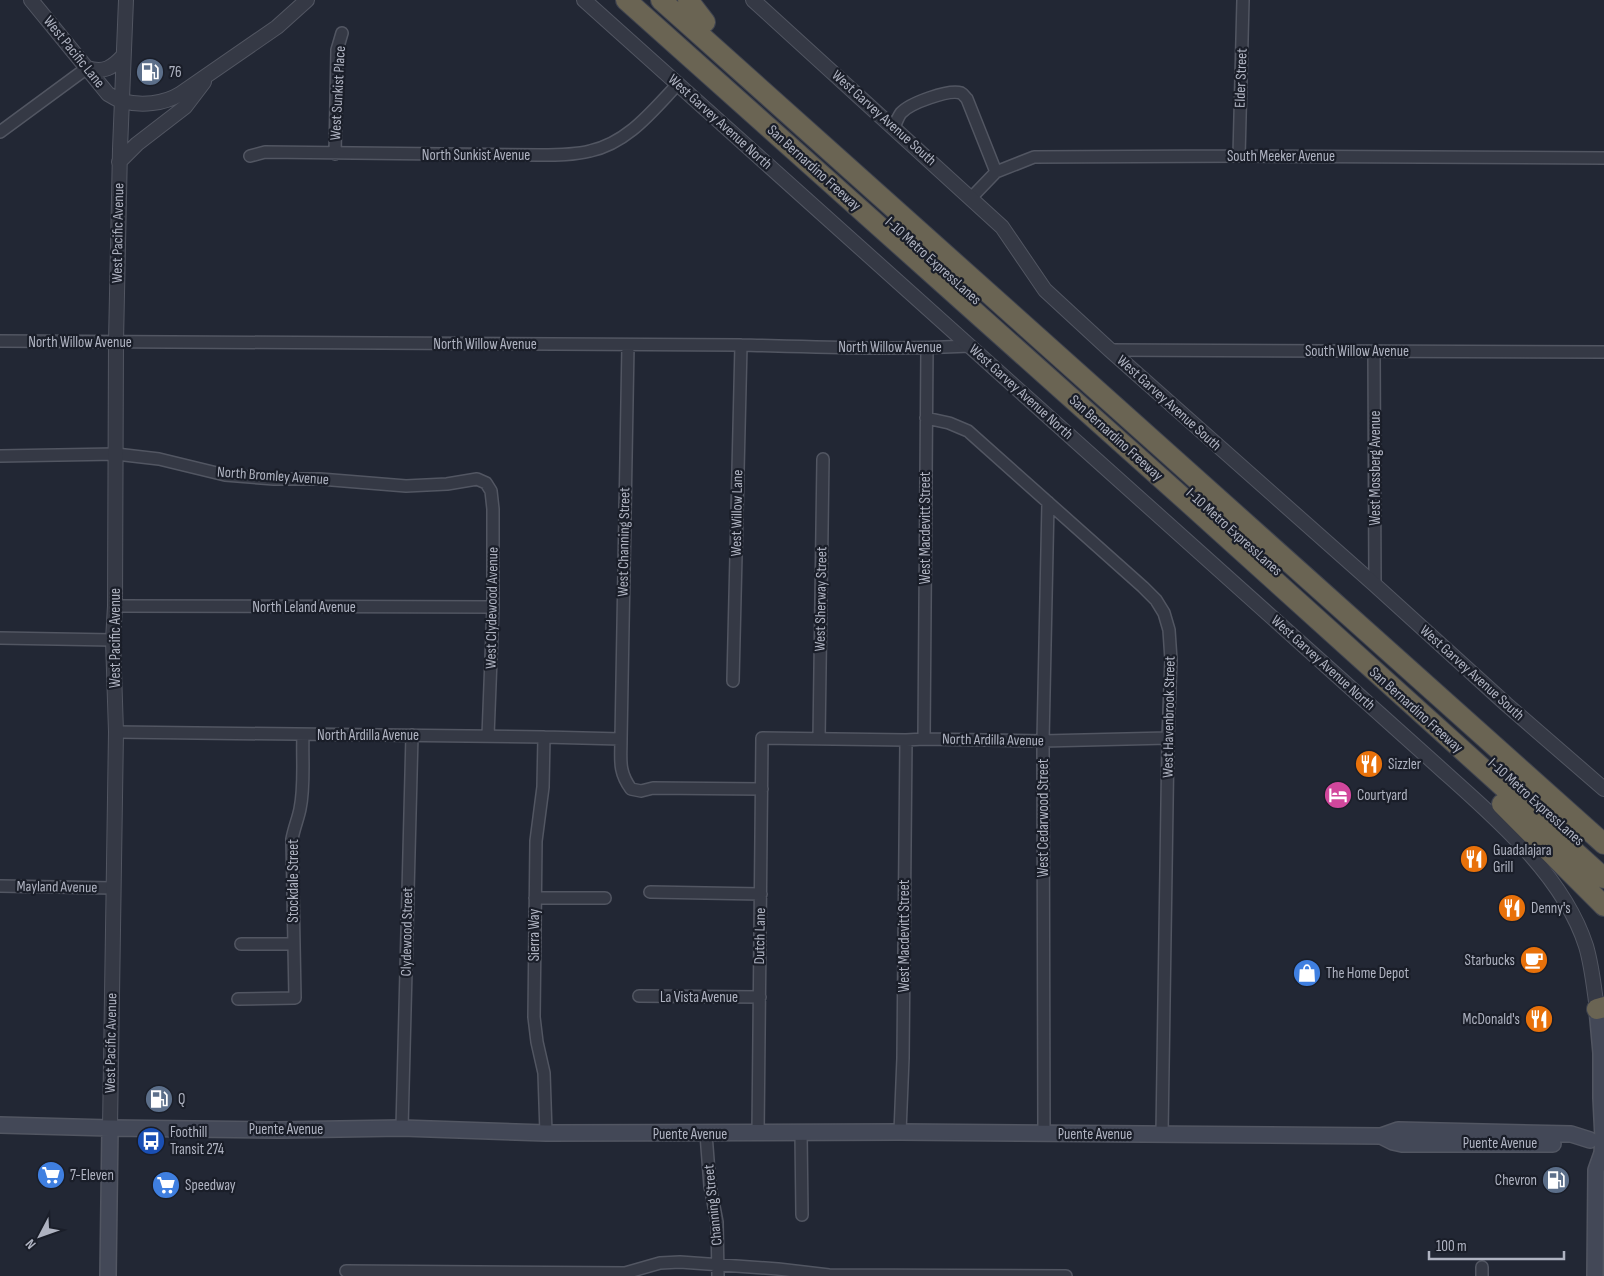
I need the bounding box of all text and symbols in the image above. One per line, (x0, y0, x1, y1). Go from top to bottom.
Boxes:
street label: West Pacific Lane (39, 12, 109, 92)
street label: West Sunkist Place (326, 45, 350, 141)
street label: Elder Street (1230, 47, 1252, 108)
fuel station icon: 76 (135, 57, 165, 87)
place label: 76 (169, 63, 182, 82)
street label: West Garvey Avenue South (828, 66, 940, 170)
street label: West Garvey Avenue North (664, 70, 776, 174)
street label: San Bernardino Freeway (763, 121, 865, 215)
street label: North Sunkist Avenue (422, 146, 530, 165)
street label: South Meeker Avenue (1227, 147, 1335, 166)
street label: West Pacific Avenue (108, 183, 128, 283)
street label: I-10 Metro ExpressLanes (881, 213, 985, 309)
street label: North Willow Avenue (28, 333, 132, 352)
street label: North Willow Avenue (433, 335, 537, 354)
street label: North Willow Avenue (838, 338, 942, 357)
street label: West Garvey Avenue North (965, 340, 1077, 444)
street label: South Willow Avenue (1305, 342, 1409, 361)
street label: West Garvey Avenue South (1113, 351, 1225, 455)
street label: San Bernardino Freeway (1065, 391, 1167, 485)
street label: West Mossberg Avenue (1366, 411, 1385, 525)
street label: North Bromley Avenue (217, 463, 329, 489)
street label: West Willow Lane (727, 469, 747, 557)
street label: West Macdevitt Street (916, 471, 935, 584)
street label: I-10 Metro ExpressLanes (1182, 484, 1286, 580)
street label: West Channing Street (614, 487, 634, 597)
street label: West Sherway Street (811, 546, 831, 652)
street label: West Clydewood Avenue (481, 547, 503, 669)
street label: West Pacific Avenue (106, 588, 125, 688)
street label: North Leland Avenue (252, 598, 356, 617)
street label: West Garvey Avenue North (1267, 611, 1379, 715)
street label: West Garvey Avenue South (1416, 621, 1528, 725)
street label: West Havenbrook Street (1158, 656, 1180, 778)
street label: San Bernardino Freeway (1365, 663, 1467, 757)
street label: North Ardilla Avenue (317, 726, 419, 745)
street label: North Ardilla Avenue (942, 730, 1044, 750)
restaurant icon: Sizzler (1354, 749, 1384, 779)
street label: I-10 Metro ExpressLanes (1484, 754, 1588, 850)
place label: Sizzler (1388, 755, 1422, 774)
street label: West Cedarwood Street (1034, 758, 1053, 877)
hotel icon: Courtyard (1323, 780, 1353, 810)
place label: Courtyard (1357, 786, 1407, 805)
street label: Stockdale Street (284, 839, 303, 923)
place label: Guadalajara Grill (1493, 841, 1552, 877)
restaurant icon: Guadalajara Grill (1459, 844, 1489, 874)
street label: Mayland Avenue (17, 877, 97, 897)
street label: West Macdevitt Street (895, 879, 914, 992)
street label: Clydewood Street (397, 887, 417, 977)
restaurant icon: Denny's (1497, 893, 1527, 923)
place label: Denny's (1531, 899, 1571, 918)
street label: Dutch Lane (750, 907, 770, 965)
street label: Sierra Way (525, 908, 544, 961)
cafe icon: Starbucks (1519, 945, 1549, 975)
place label: Starbucks (1465, 951, 1515, 970)
shop icon: The Home Depot (1292, 958, 1322, 988)
place label: The Home Depot (1326, 964, 1410, 983)
street label: La Vista Avenue (660, 988, 738, 1007)
street label: West Pacific Avenue (101, 993, 121, 1093)
restaurant icon: McDonald's (1524, 1004, 1554, 1034)
place label: McDonald's (1463, 1010, 1520, 1029)
fuel station icon: Q (144, 1084, 174, 1114)
place label: Q (178, 1090, 185, 1109)
street label: Puente Avenue (249, 1120, 323, 1139)
place label: Foothill Transit 274 (170, 1123, 224, 1159)
street label: Puente Avenue (653, 1125, 727, 1144)
street label: Puente Avenue (1058, 1125, 1132, 1144)
bus stop icon: Foothill Transit 274 (136, 1126, 166, 1156)
street label: Puente Avenue (1463, 1134, 1537, 1153)
supermarket icon: 7-Eleven (36, 1160, 66, 1190)
street label: Channing Street (699, 1163, 727, 1247)
fuel station icon: Chevron (1541, 1165, 1571, 1195)
place label: 7-Eleven (70, 1166, 114, 1185)
supermarket icon: Speedway (151, 1170, 181, 1200)
place label: Chevron (1495, 1171, 1537, 1190)
place label: Speedway (185, 1176, 236, 1195)
north arrow (15, 1211, 65, 1261)
scale bar (1429, 1228, 1564, 1260)
text: N (22, 1236, 39, 1253)
text: 100 m (1436, 1237, 1467, 1256)

